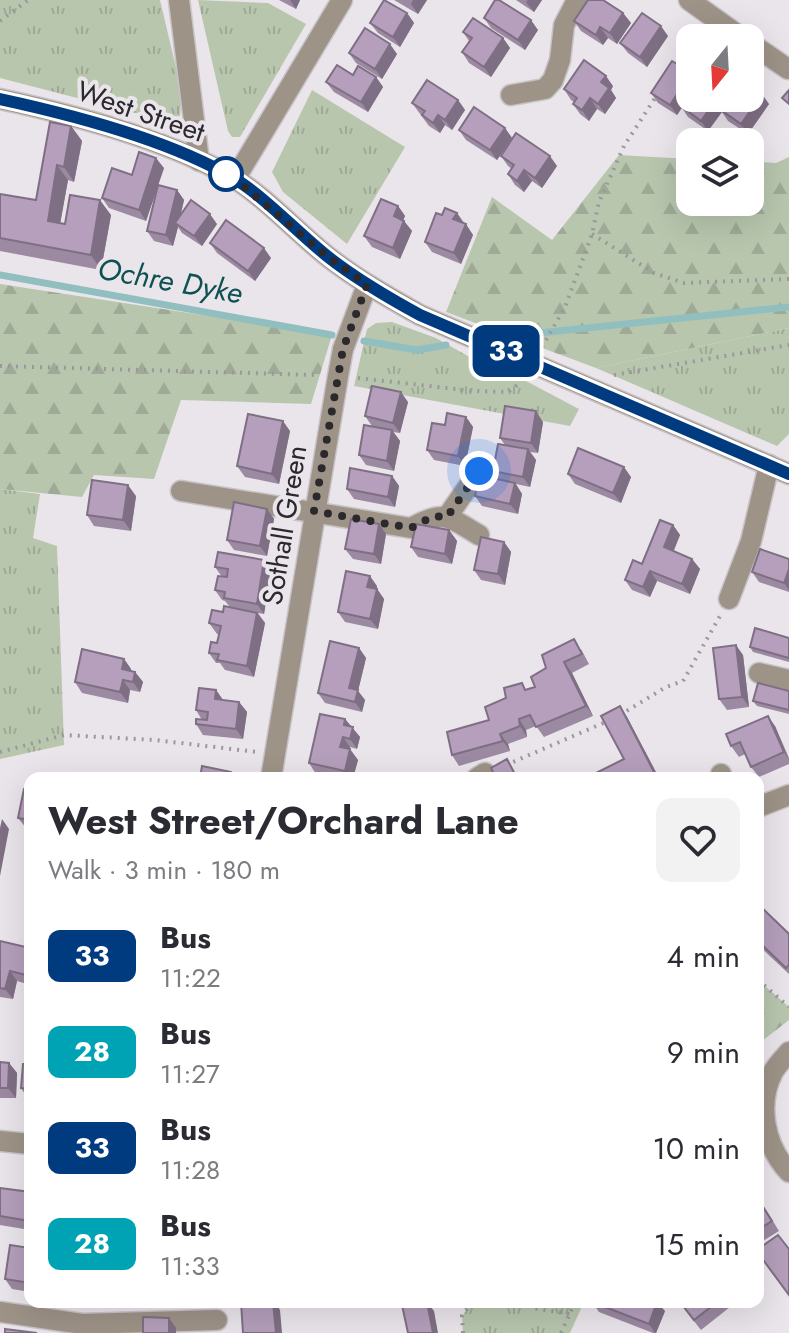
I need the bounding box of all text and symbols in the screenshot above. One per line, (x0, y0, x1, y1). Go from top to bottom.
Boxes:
north arrow (676, 24, 764, 112)
map controls (676, 24, 764, 216)
street label: West Street (71, 70, 211, 153)
button: layers (676, 128, 764, 216)
unlabelled marker (209, 157, 243, 191)
water label: Ochre Dyke (94, 247, 246, 314)
line badge: 33 (470, 325, 542, 377)
text: 33 (489, 330, 523, 371)
street label: Sothall Green (252, 442, 317, 608)
your location (459, 451, 499, 491)
text: West Street/Orchard Lane (48, 793, 519, 848)
button: heart (656, 798, 740, 882)
text: Walk · 3 min · 180 m (48, 851, 280, 889)
text: Bus (160, 916, 211, 959)
text: 33 (75, 935, 109, 976)
text: 4 min (667, 935, 740, 978)
text: 11:22 (160, 959, 221, 997)
text: Bus (160, 1012, 211, 1055)
text: 28 (74, 1031, 110, 1072)
text: 9 min (667, 1031, 740, 1074)
text: 11:27 (160, 1055, 220, 1093)
text: Bus (160, 1108, 211, 1151)
text: 33 (75, 1127, 109, 1168)
text: 10 min (653, 1127, 740, 1170)
text: 11:28 (160, 1151, 220, 1189)
text: Bus (160, 1204, 211, 1247)
text: 28 (74, 1223, 110, 1264)
text: 15 min (654, 1223, 740, 1266)
text: 11:33 (160, 1247, 220, 1285)

